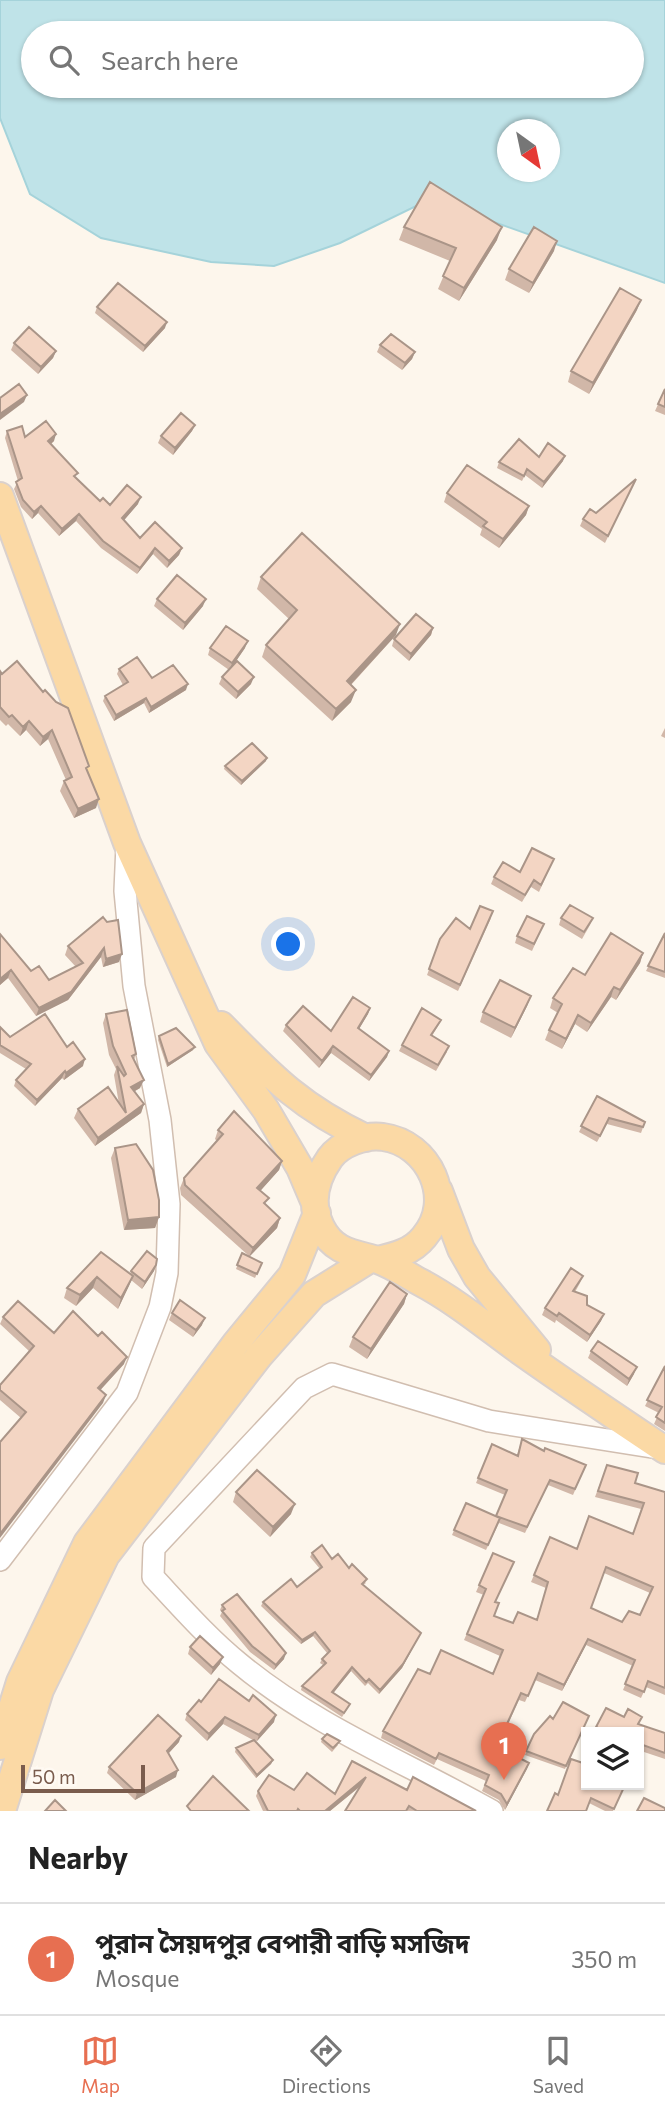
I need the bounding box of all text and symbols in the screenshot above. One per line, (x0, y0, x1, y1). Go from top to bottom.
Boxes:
search box (21, 21, 644, 98)
icon: search (45, 41, 83, 79)
text: Search here (101, 44, 239, 75)
north arrow (497, 119, 560, 182)
your location (271, 927, 305, 961)
pin: 1 (481, 1722, 527, 1780)
map controls (581, 1727, 644, 1790)
button: layers (581, 1727, 644, 1790)
scale bar (21, 1762, 145, 1794)
text: 50 m (32, 1765, 76, 1788)
text: Nearby (28, 1838, 128, 1875)
text: পুরান সৈয়দপুর বেপারী বাড়ি মসজিদ (95, 1927, 469, 1958)
text: 1 (46, 1945, 56, 1973)
text: 350 m (571, 1945, 637, 1973)
text: Mosque (95, 1964, 179, 1992)
tab: Map (81, 2032, 120, 2097)
tab: Directions (282, 2032, 371, 2097)
tab: Saved (533, 2032, 584, 2097)

